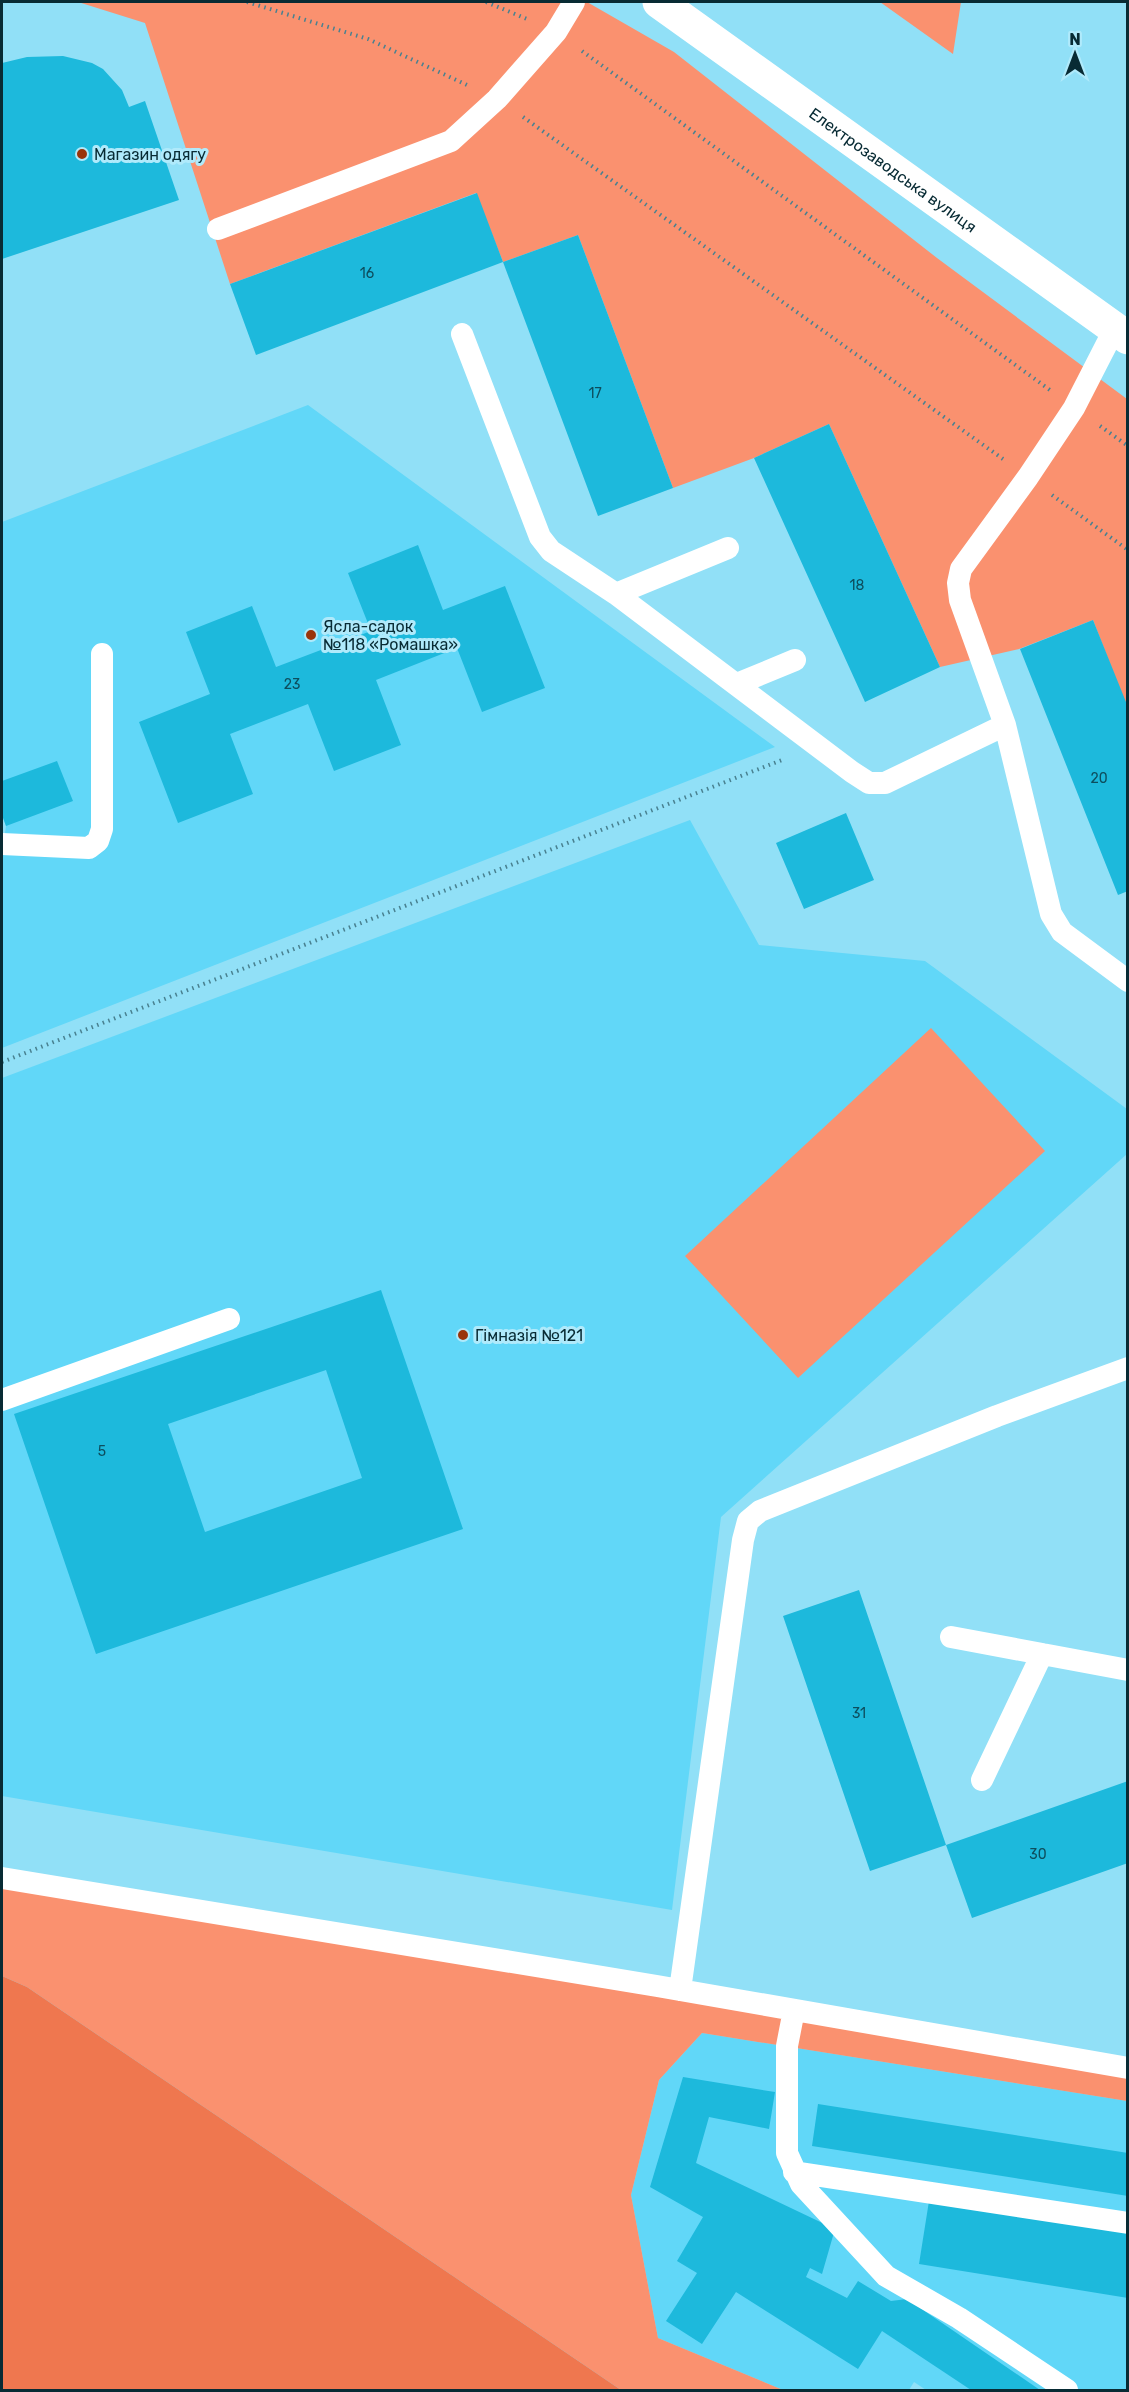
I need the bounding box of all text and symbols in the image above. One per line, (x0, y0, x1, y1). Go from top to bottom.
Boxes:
north arrow (1045, 24, 1105, 84)
text: N (1069, 30, 1081, 49)
street label: Електрозаводська вулиця (805, 104, 980, 237)
place label: Магазин одягу (94, 145, 206, 164)
marker: Магазин одягу (75, 147, 89, 161)
house number: 16 (360, 265, 374, 282)
house number: 17 (588, 385, 602, 402)
house number: 18 (850, 577, 865, 594)
place label: Ясла-садок №118 «Ромашка» (323, 617, 458, 654)
marker: Ясла-садок №118 «Ромашка» (304, 628, 318, 642)
house number: 23 (284, 676, 300, 693)
house number: 20 (1090, 770, 1108, 787)
place label: Гімназія №121 (475, 1326, 583, 1345)
marker: Гімназія №121 (456, 1328, 470, 1342)
house number: 5 (98, 1443, 106, 1460)
house number: 31 (852, 1705, 866, 1722)
house number: 30 (1029, 1846, 1047, 1863)

